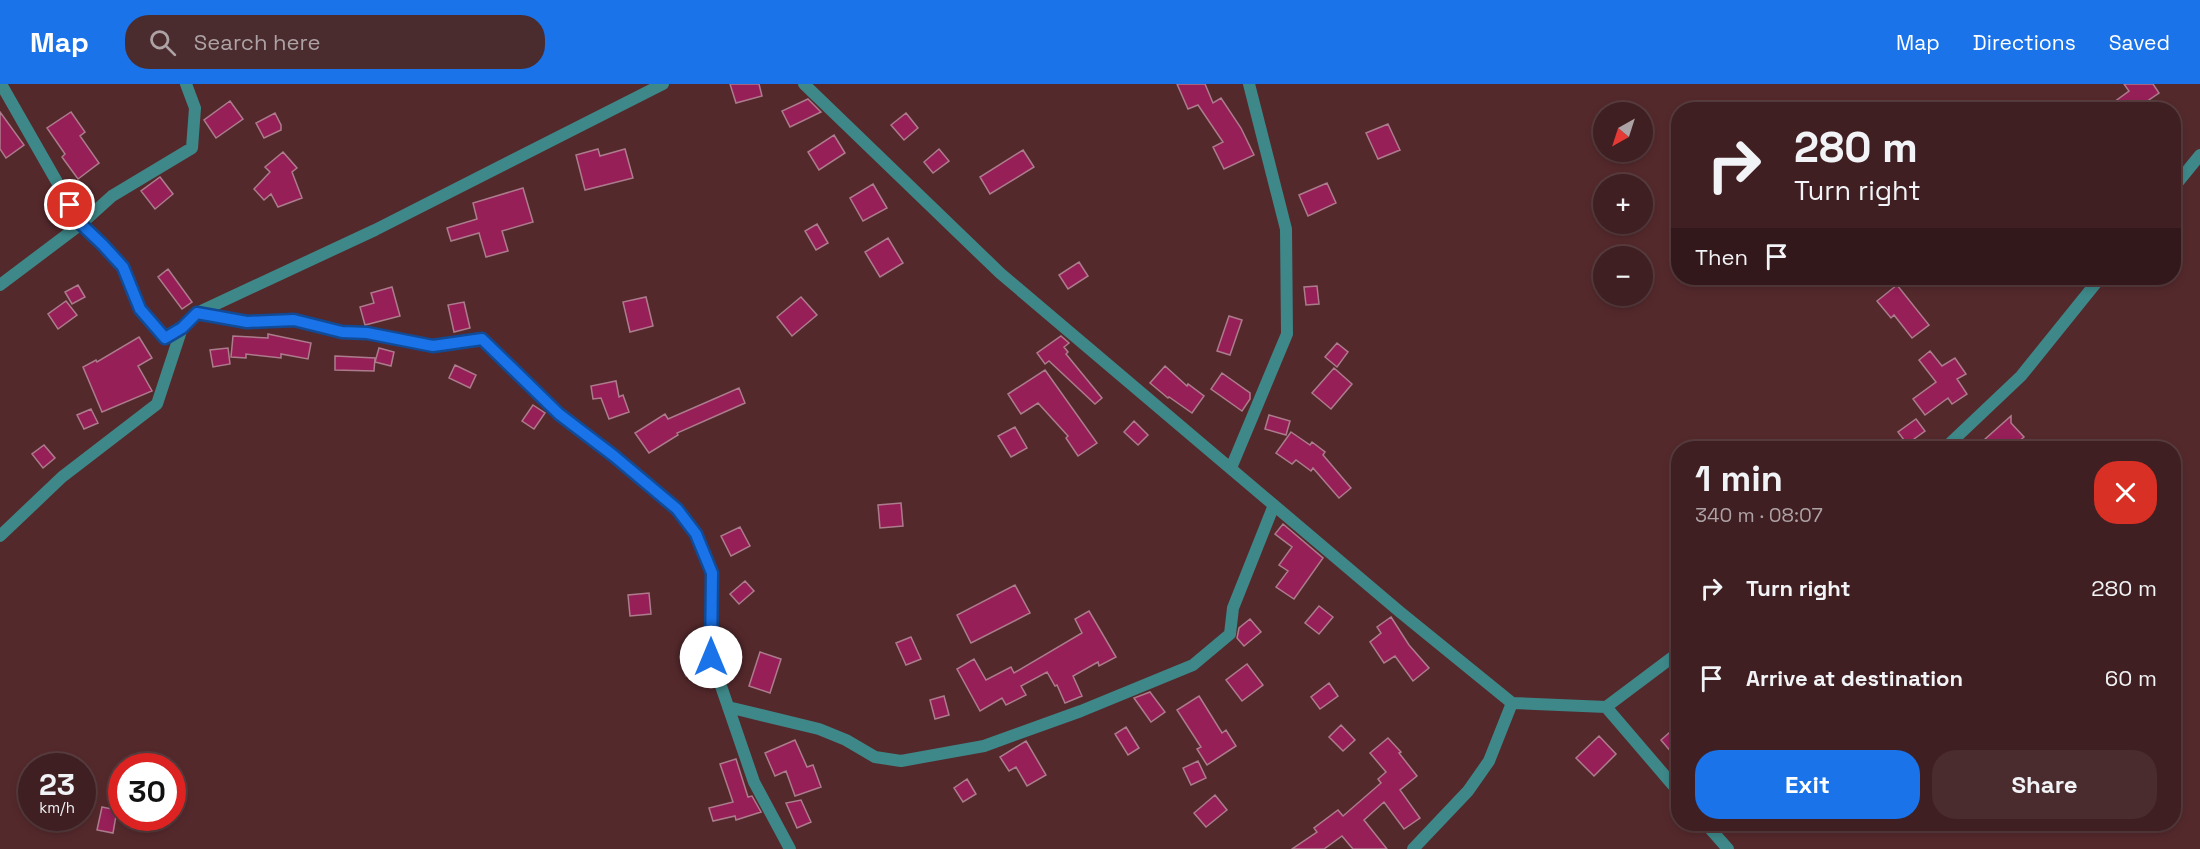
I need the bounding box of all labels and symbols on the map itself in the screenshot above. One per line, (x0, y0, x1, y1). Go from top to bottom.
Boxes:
north arrow (1593, 102, 1653, 162)
pin (44, 179, 95, 230)
position arrow (679, 625, 743, 689)
speed limit sign: 30 (108, 753, 186, 831)

